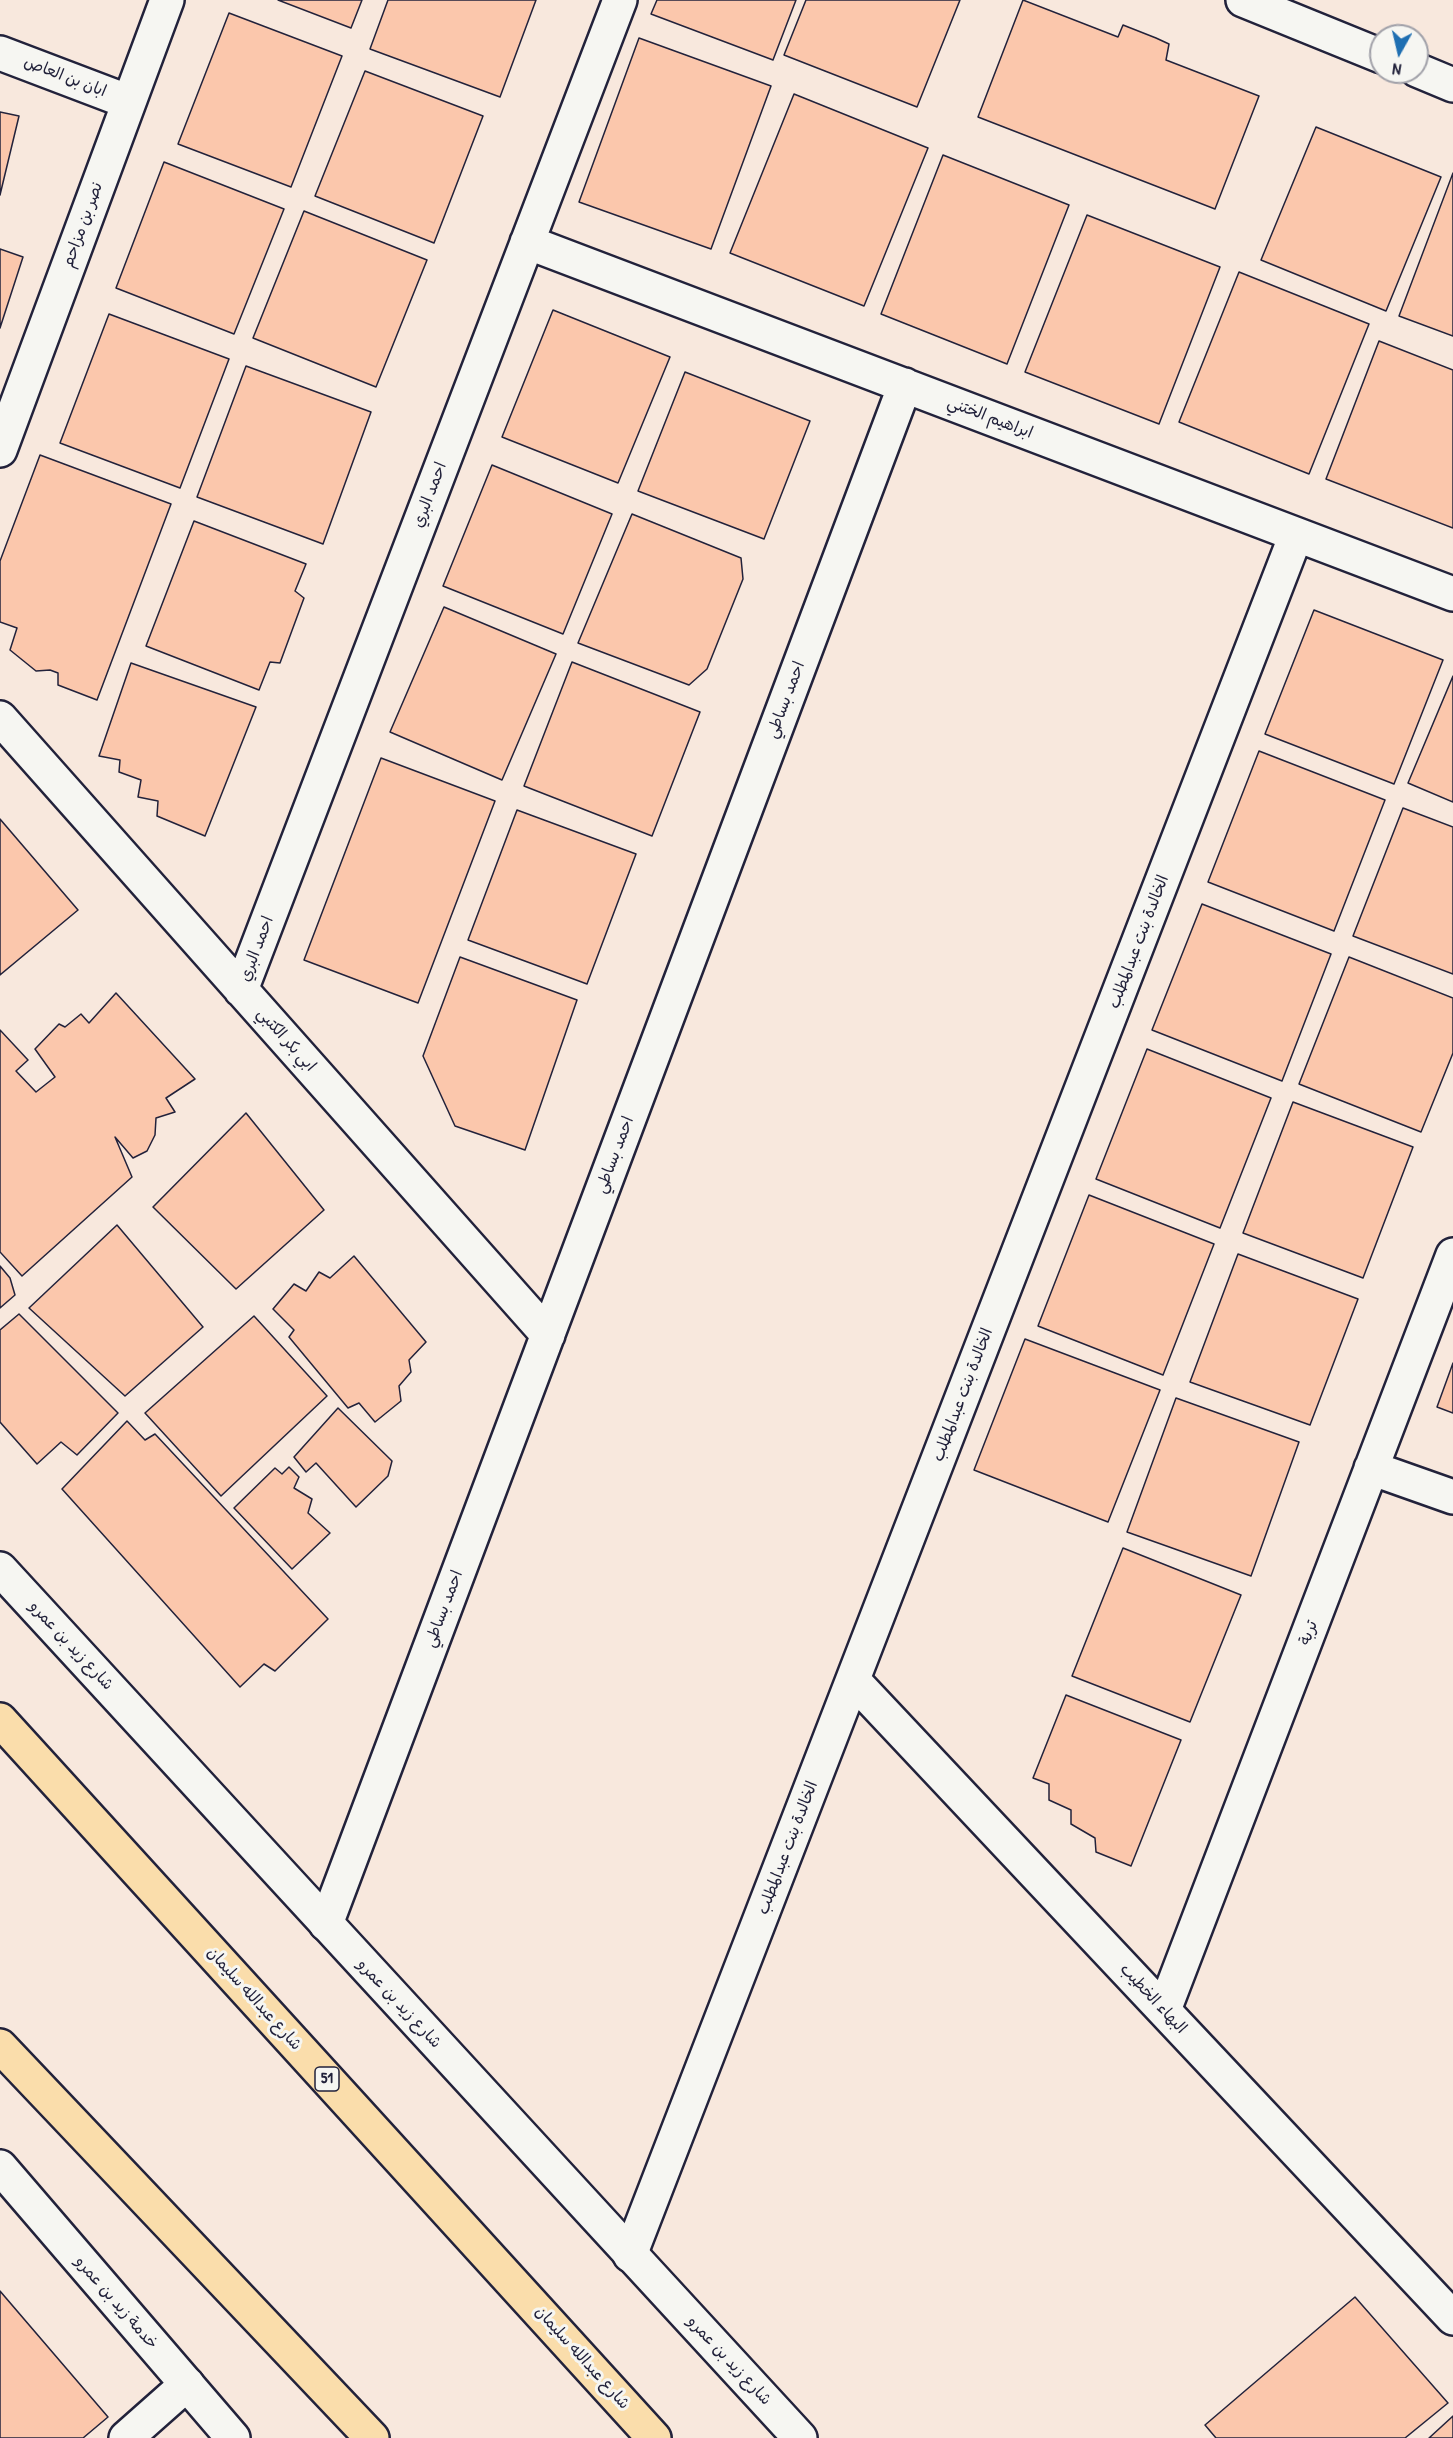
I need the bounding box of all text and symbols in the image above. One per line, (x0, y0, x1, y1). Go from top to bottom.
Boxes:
north arrow (1369, 24, 1429, 84)
street label: ابان بن العاص (21, 52, 109, 102)
text: N (1391, 58, 1403, 81)
street label: نصر بن مزاحم (59, 180, 107, 270)
street label: ابراهيم الختني (945, 393, 1035, 443)
street label: احمد البري (409, 460, 451, 530)
street label: احمد بساطي (763, 659, 809, 741)
street label: الخالدة بنت عبدالمطلب (1105, 873, 1173, 1011)
street label: احمد البري (236, 914, 278, 984)
street label: ابي بكر الكتبي (252, 1004, 320, 1076)
street label: احمد بساطي (592, 1114, 638, 1196)
street label: الخالدة بنت عبدالمطلب (929, 1326, 997, 1464)
street label: احمد بساطي (421, 1568, 467, 1650)
street label: شارع زيد بن عمرو (25, 1598, 117, 1694)
street label: تربة (1296, 1618, 1322, 1648)
street label: الخالدة بنت عبدالمطلب (754, 1779, 822, 1917)
street label: شارع عبدالله سليمان (203, 1943, 305, 2055)
street label: شارع زيد بن عمرو (353, 1956, 445, 2052)
street label: البهاء الخطيب (1116, 1960, 1190, 2038)
road number: 51 (315, 2067, 339, 2091)
street label: خدمة زيد بن عمرو (70, 2253, 162, 2353)
street label: شارع عبدالله سليمان (531, 2302, 633, 2414)
street label: شارع زيد بن عمرو (683, 2313, 775, 2409)

